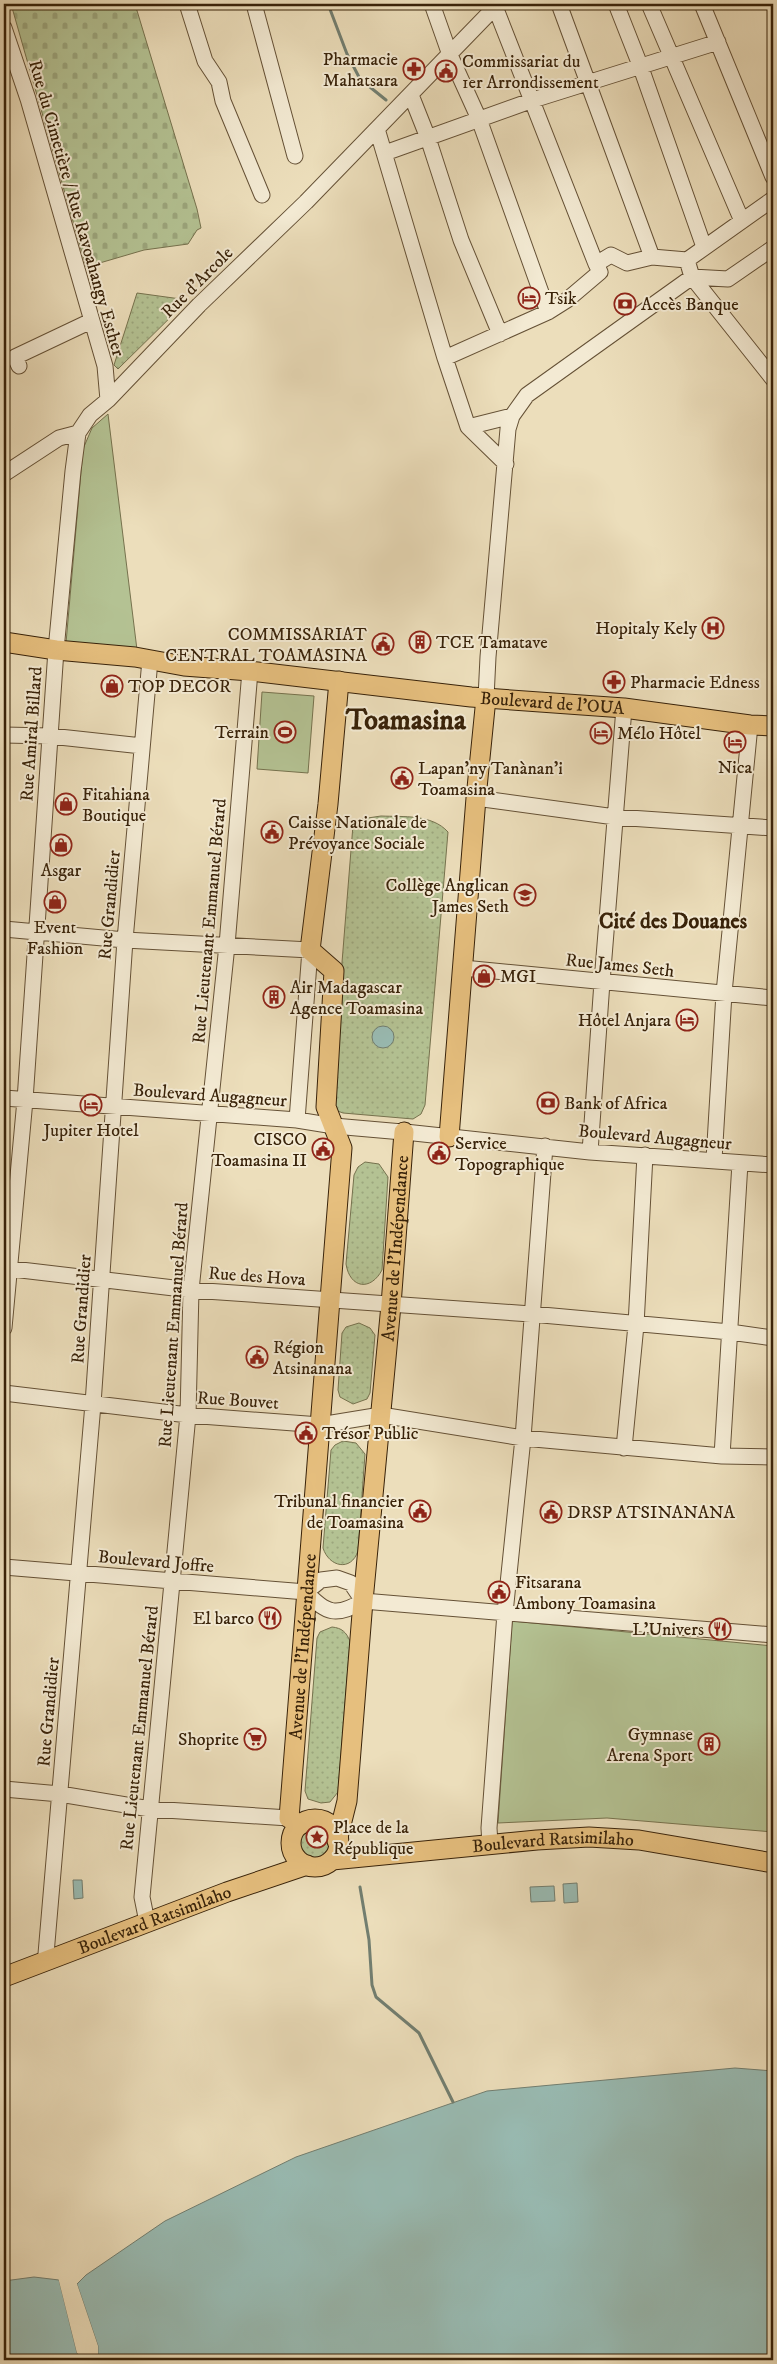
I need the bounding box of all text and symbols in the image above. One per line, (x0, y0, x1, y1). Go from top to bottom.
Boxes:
place label: Pharmacie Mahatsara (323, 49, 398, 92)
place label: Commissariat du 1er Arrondissement (462, 51, 599, 94)
pharmacy icon: Pharmacie Mahatsara (402, 57, 426, 81)
street label: Rue du Cimetière / Rue Ravoahangy Esther (23, 58, 129, 359)
public building icon: Commissariat du 1er Arrondissement (434, 59, 458, 83)
street label: Rue d'Arcole (157, 242, 238, 323)
hotel icon: Tsik (517, 286, 541, 310)
place label: Tsik (545, 288, 577, 310)
bank icon: Accès Banque (613, 292, 637, 316)
place label: Accès Banque (641, 294, 739, 316)
hospital icon: Hopitaly Kely (701, 616, 725, 640)
place label: Hopitaly Kely (595, 618, 697, 640)
place label: COMMISSARIAT CENTRAL TOAMASINA (165, 624, 368, 667)
building icon: TCE Tamatave (408, 630, 432, 654)
public building icon: COMMISSARIAT CENTRAL TOAMASINA (371, 632, 395, 656)
place label: TCE Tamatave (436, 632, 548, 654)
street label: Rue Amiral Billard (16, 666, 48, 802)
pharmacy icon: Pharmacie Edness (602, 670, 626, 694)
place label: Pharmacie Edness (630, 672, 760, 694)
shop icon: TOP DECOR (100, 674, 124, 698)
place label: TOP DECOR (128, 676, 231, 698)
street label: Boulevard de l'OUA (479, 688, 626, 720)
district label: Toamasina (345, 703, 467, 738)
sports icon: Terrain (273, 720, 297, 744)
hotel icon: Mélo Hôtel (589, 721, 613, 745)
place label: Terrain (215, 722, 270, 744)
place label: Mélo Hôtel (617, 723, 701, 745)
hotel icon: Nica (723, 730, 747, 754)
place label: Nica (718, 757, 753, 779)
place label: Lapan'ny Tanànan'i Toamasina (418, 758, 563, 801)
public building icon: Lapan'ny Tanànan'i Toamasina (390, 766, 414, 790)
place label: Fitahiana Boutique (82, 784, 150, 827)
shop icon: Fitahiana Boutique (54, 792, 78, 816)
street label: Rue Lieutenant Emmanuel Bérard (188, 798, 232, 1045)
place label: Caisse Nationale de Prévoyance Sociale (288, 812, 427, 855)
public building icon: Caisse Nationale de Prévoyance Sociale (260, 820, 284, 844)
shop icon: Asgar (49, 833, 73, 857)
street label: Rue Grandidier (94, 849, 126, 961)
place label: Asgar (41, 860, 82, 882)
place label: Collège Anglican James Seth (386, 875, 510, 918)
school or university icon: Collège Anglican James Seth (513, 883, 537, 907)
shop icon: Event Fashion (43, 890, 67, 914)
district label: Cité des Douanes (599, 908, 748, 935)
place label: Event Fashion (27, 917, 84, 960)
street label: Rue James Seth (564, 949, 676, 983)
shop icon: MGI (472, 964, 496, 988)
place label: MGI (500, 966, 536, 988)
place label: Air Madagascar Agence Toamasina (290, 977, 423, 1020)
building icon: Air Madagascar Agence Toamasina (262, 985, 286, 1009)
hotel icon: Hôtel Anjara (675, 1008, 699, 1032)
place label: Hôtel Anjara (578, 1010, 671, 1032)
street label: Boulevard Augagneur (132, 1080, 288, 1112)
bank icon: Bank of Africa (536, 1091, 560, 1115)
hotel icon: Jupiter Hotel (79, 1093, 103, 1117)
place label: Bank of Africa (564, 1093, 668, 1115)
place label: Jupiter Hotel (41, 1120, 139, 1142)
street label: Boulevard Augagneur (577, 1120, 733, 1156)
place label: CISCO Toamasina II (211, 1129, 307, 1172)
place label: Service Topographique (455, 1133, 564, 1176)
public building icon: CISCO Toamasina II (311, 1137, 335, 1161)
public building icon: Service Topographique (427, 1141, 451, 1165)
street label: Avenue de l'Indépendance (378, 1155, 414, 1342)
street label: Rue Lieutenant Emmanuel Bérard (154, 1202, 194, 1448)
street label: Rue Grandidier (67, 1253, 97, 1365)
street label: Rue des Hova (208, 1263, 307, 1291)
place label: Région Atsinanana (273, 1337, 352, 1380)
public building icon: Région Atsinanana (245, 1345, 269, 1369)
street label: Rue Bouvet (196, 1387, 280, 1415)
public building icon: Trésor Public (294, 1421, 318, 1445)
place label: Trésor Public (322, 1423, 419, 1445)
place label: Tribunal financier de Toamasina (274, 1491, 404, 1534)
public building icon: Tribunal financier de Toamasina (408, 1499, 432, 1523)
public building icon: DRSP ATSINANANA (539, 1500, 563, 1524)
place label: DRSP ATSINANANA (567, 1502, 735, 1524)
street label: Boulevard Joffre (97, 1546, 215, 1578)
street label: Avenue de l'Indépendance (285, 1553, 322, 1740)
place label: Fitsarana Ambony Toamasina (515, 1572, 656, 1615)
public building icon: Fitsarana Ambony Toamasina (487, 1580, 511, 1604)
street label: Rue Lieutenant Emmanuel Bérard (116, 1605, 164, 1852)
restaurant icon: El barco (258, 1606, 282, 1630)
place label: El barco (193, 1608, 254, 1630)
restaurant icon: L'Univers (708, 1617, 732, 1641)
place label: L'Univers (632, 1619, 704, 1641)
street label: Rue Grandidier (33, 1656, 65, 1768)
place label: Gymnase Arena Sport (607, 1724, 693, 1767)
supermarket icon: Shoprite (243, 1727, 267, 1751)
place label: Shoprite (178, 1729, 239, 1751)
building icon: Gymnase Arena Sport (697, 1732, 721, 1756)
place label: Place de la République (333, 1817, 414, 1860)
place icon: Place de la République (305, 1825, 329, 1849)
street label: Boulevard Ratsimilaho (471, 1827, 635, 1858)
street label: Boulevard Ratsimilaho (75, 1881, 235, 1960)

